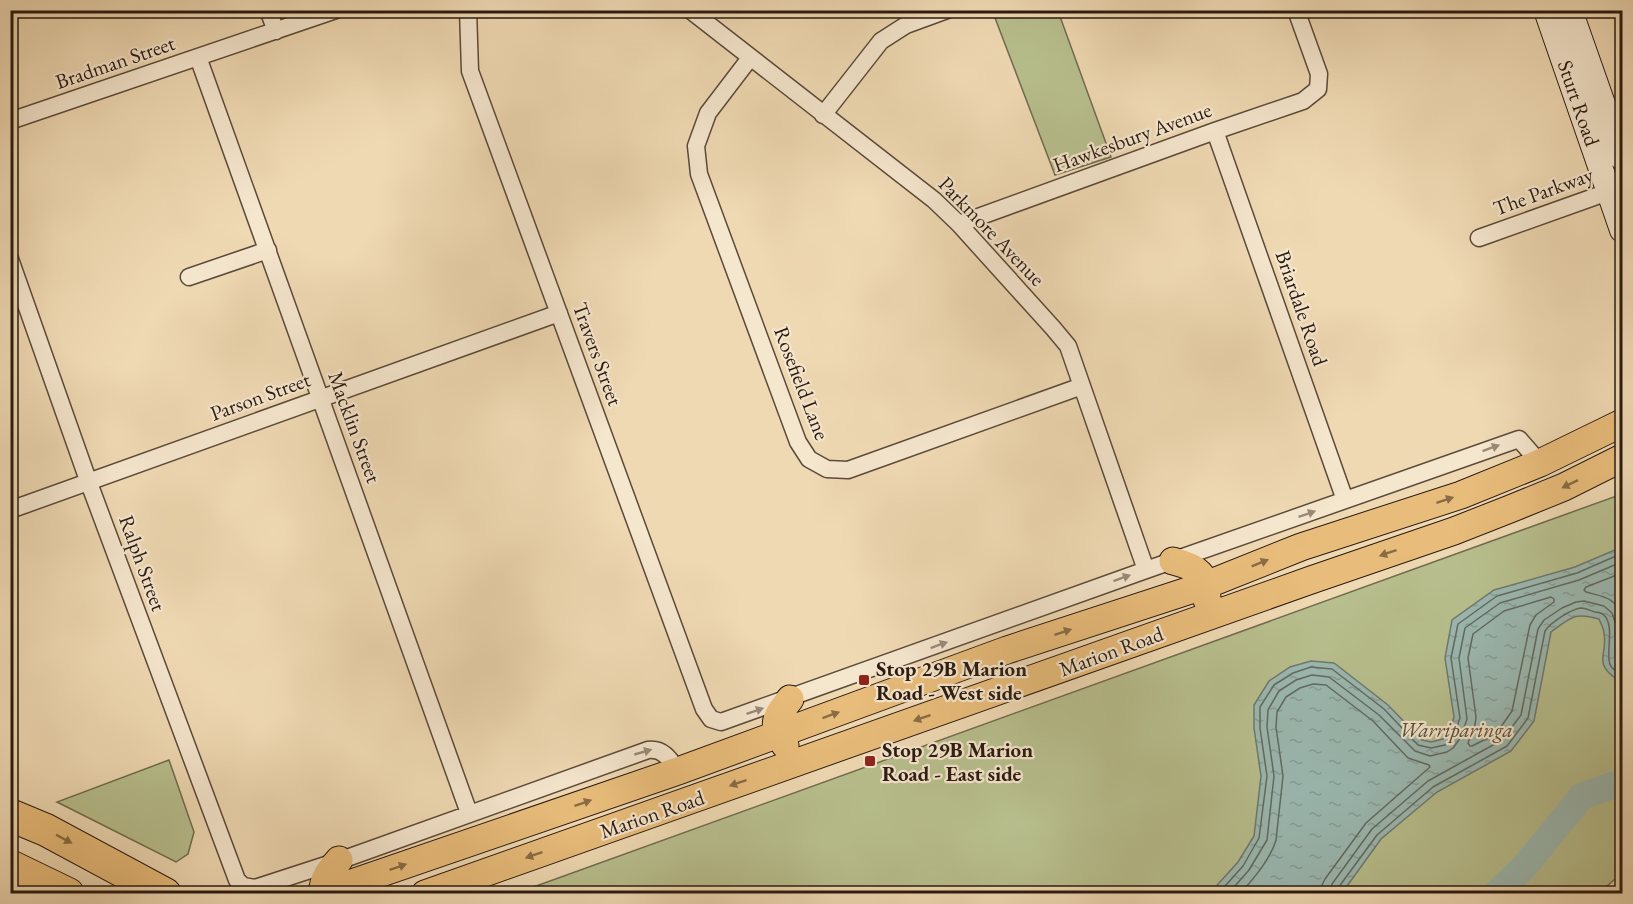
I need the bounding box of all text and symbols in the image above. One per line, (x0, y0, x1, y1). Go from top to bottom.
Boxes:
street label: Bradman Street (52, 29, 179, 95)
street label: Sturt Road (1552, 56, 1606, 150)
street label: Hawkesbury Avenue (1049, 96, 1215, 178)
street label: The Parkway (1489, 160, 1597, 222)
street label: Parkmore Avenue (933, 170, 1051, 292)
street label: Briardale Road (1270, 247, 1334, 370)
street label: Travers Street (567, 299, 629, 410)
street label: Rosefield Lane (768, 323, 836, 443)
street label: Parson Street (206, 365, 314, 427)
street label: Macklin Street (322, 367, 388, 487)
one-way arrow (1482, 443, 1500, 453)
one-way arrow (1561, 479, 1579, 489)
one-way arrow (1436, 495, 1454, 504)
one-way arrow (1299, 508, 1317, 518)
street label: Ralph Street (113, 511, 173, 615)
one-way arrow (1379, 549, 1397, 559)
one-way arrow (1251, 558, 1269, 567)
one-way arrow (1113, 573, 1131, 583)
street label: Marion Road (1055, 620, 1167, 682)
one-way arrow (1054, 626, 1072, 636)
one-way arrow (930, 639, 948, 649)
place label: Stop 29B Marion Road - West side (876, 655, 1027, 706)
marker: Stop 29B Marion Road - West side (857, 673, 871, 687)
one-way arrow (746, 705, 764, 715)
one-way arrow (822, 709, 840, 719)
one-way arrow (913, 714, 931, 724)
park label: Warriparinga (1399, 716, 1513, 743)
place label: Stop 29B Marion Road - East side (882, 736, 1033, 787)
one-way arrow (634, 747, 652, 756)
marker: Stop 29B Marion Road - East side (863, 754, 877, 768)
one-way arrow (729, 779, 747, 789)
street label: Marion Road (596, 783, 708, 844)
one-way arrow (574, 798, 592, 808)
one-way arrow (55, 834, 72, 844)
one-way arrow (525, 850, 543, 860)
one-way arrow (389, 861, 407, 871)

